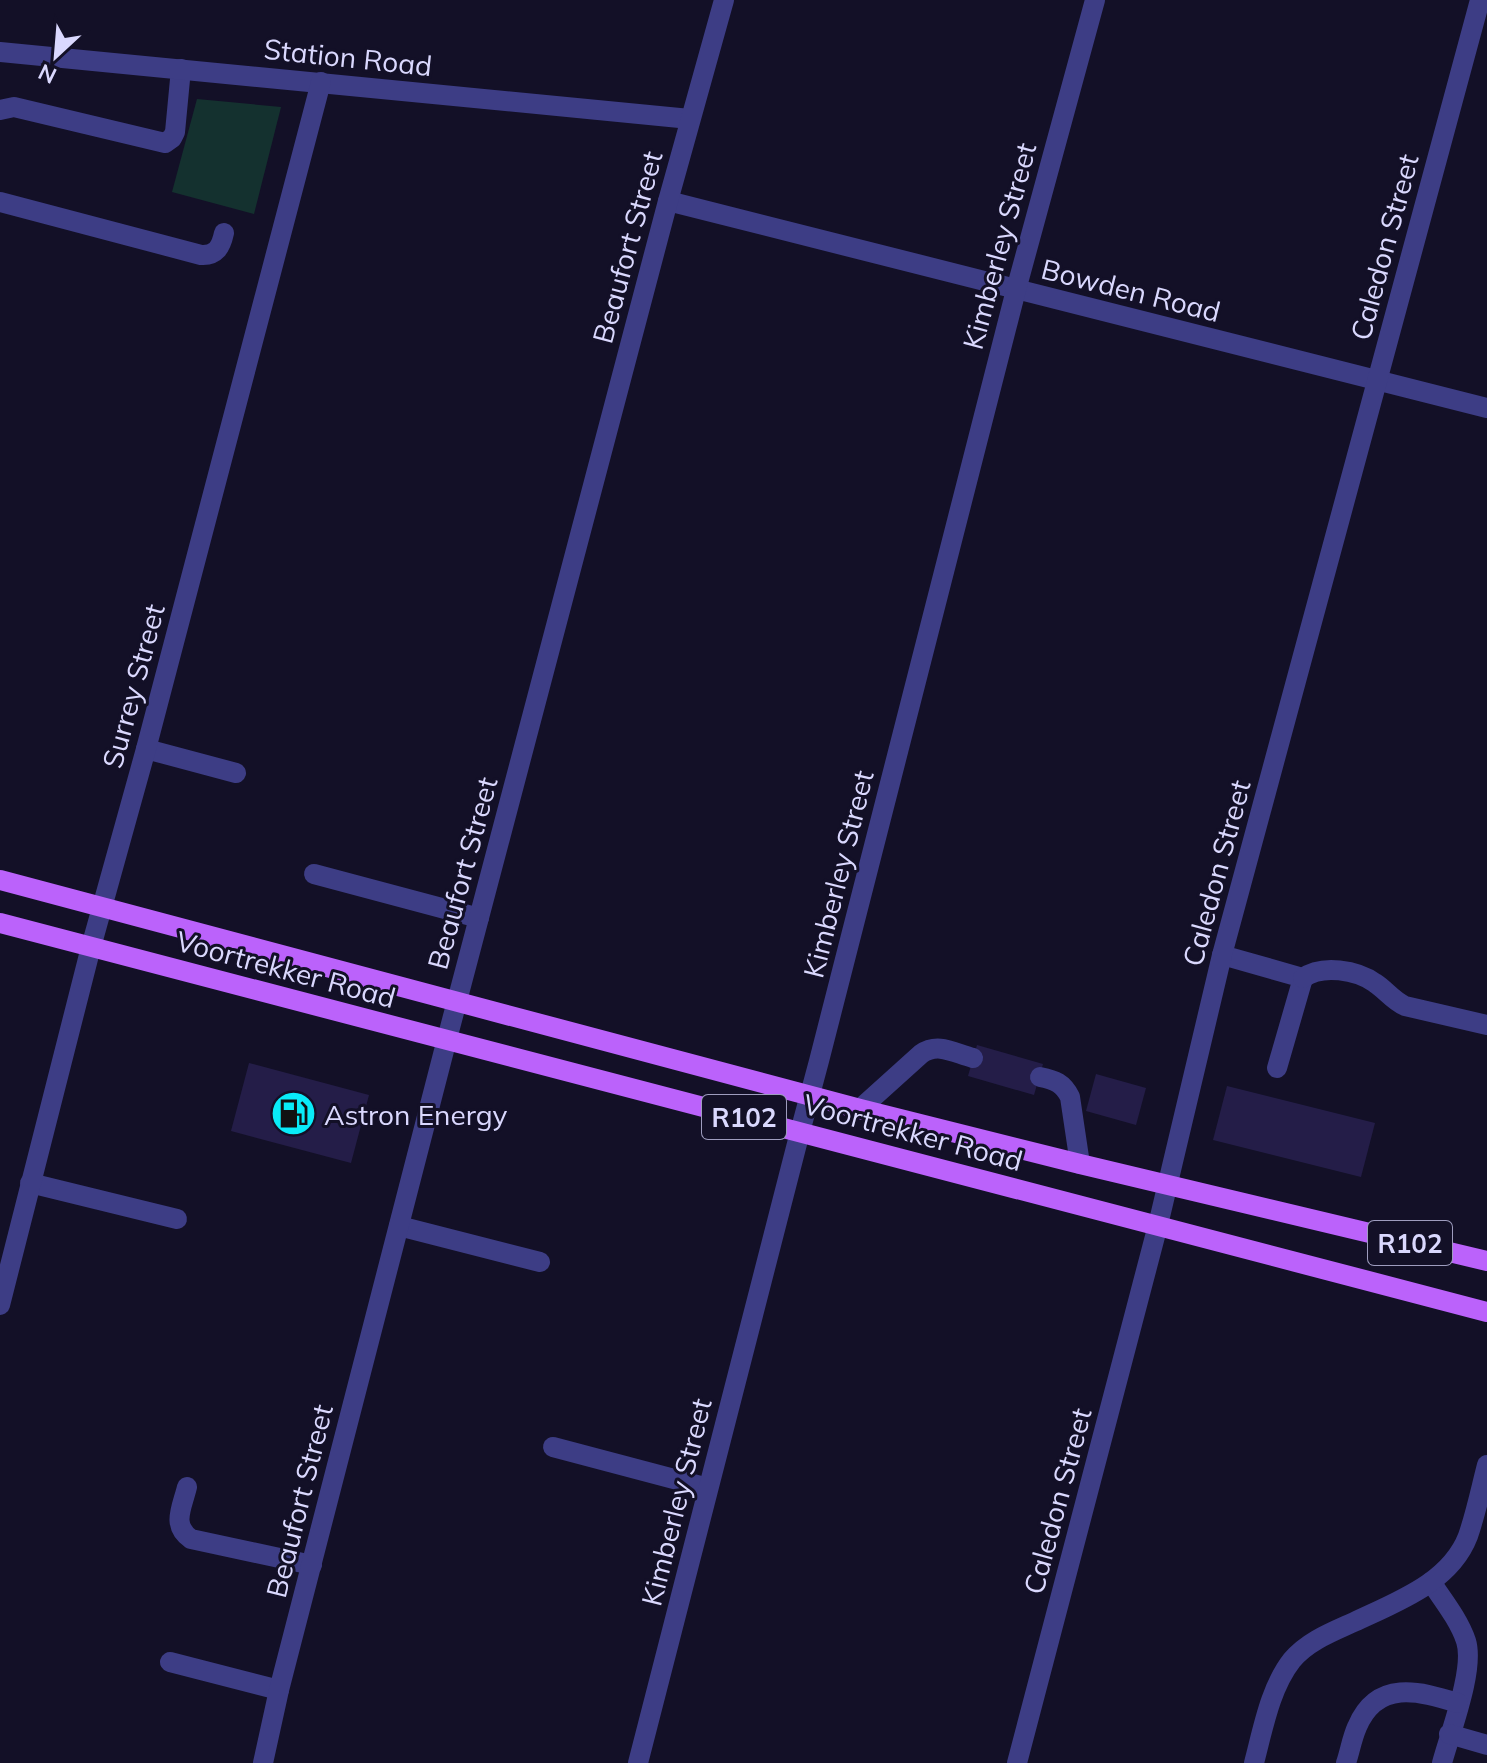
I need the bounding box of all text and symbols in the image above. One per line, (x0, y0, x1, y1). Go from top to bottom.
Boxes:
north arrow (16, 16, 96, 96)
street label: Station Road (262, 31, 434, 83)
text: N (34, 58, 61, 90)
street label: Kimberley Street (955, 139, 1043, 353)
street label: Beaufort Street (585, 147, 670, 347)
street label: Caledon Street (1342, 150, 1426, 344)
street label: Bowden Road (1038, 251, 1224, 329)
street label: Surrey Street (94, 600, 172, 772)
street label: Kimberley Street (795, 766, 881, 981)
street label: Beaufort Street (420, 773, 505, 973)
street label: Caledon Street (1174, 776, 1258, 970)
street label: Voortrekker Road (172, 923, 400, 1015)
street label: Voortrekker Road (799, 1086, 1027, 1178)
fuel station icon: Astron Energy (269, 1090, 317, 1138)
road number: R102 (702, 1095, 786, 1139)
place label: Astron Energy (324, 1097, 508, 1132)
road number: R102 (1368, 1221, 1452, 1265)
street label: Kimberley Street (633, 1394, 719, 1609)
street label: Beaufort Street (258, 1401, 340, 1601)
street label: Caledon Street (1015, 1404, 1099, 1598)

